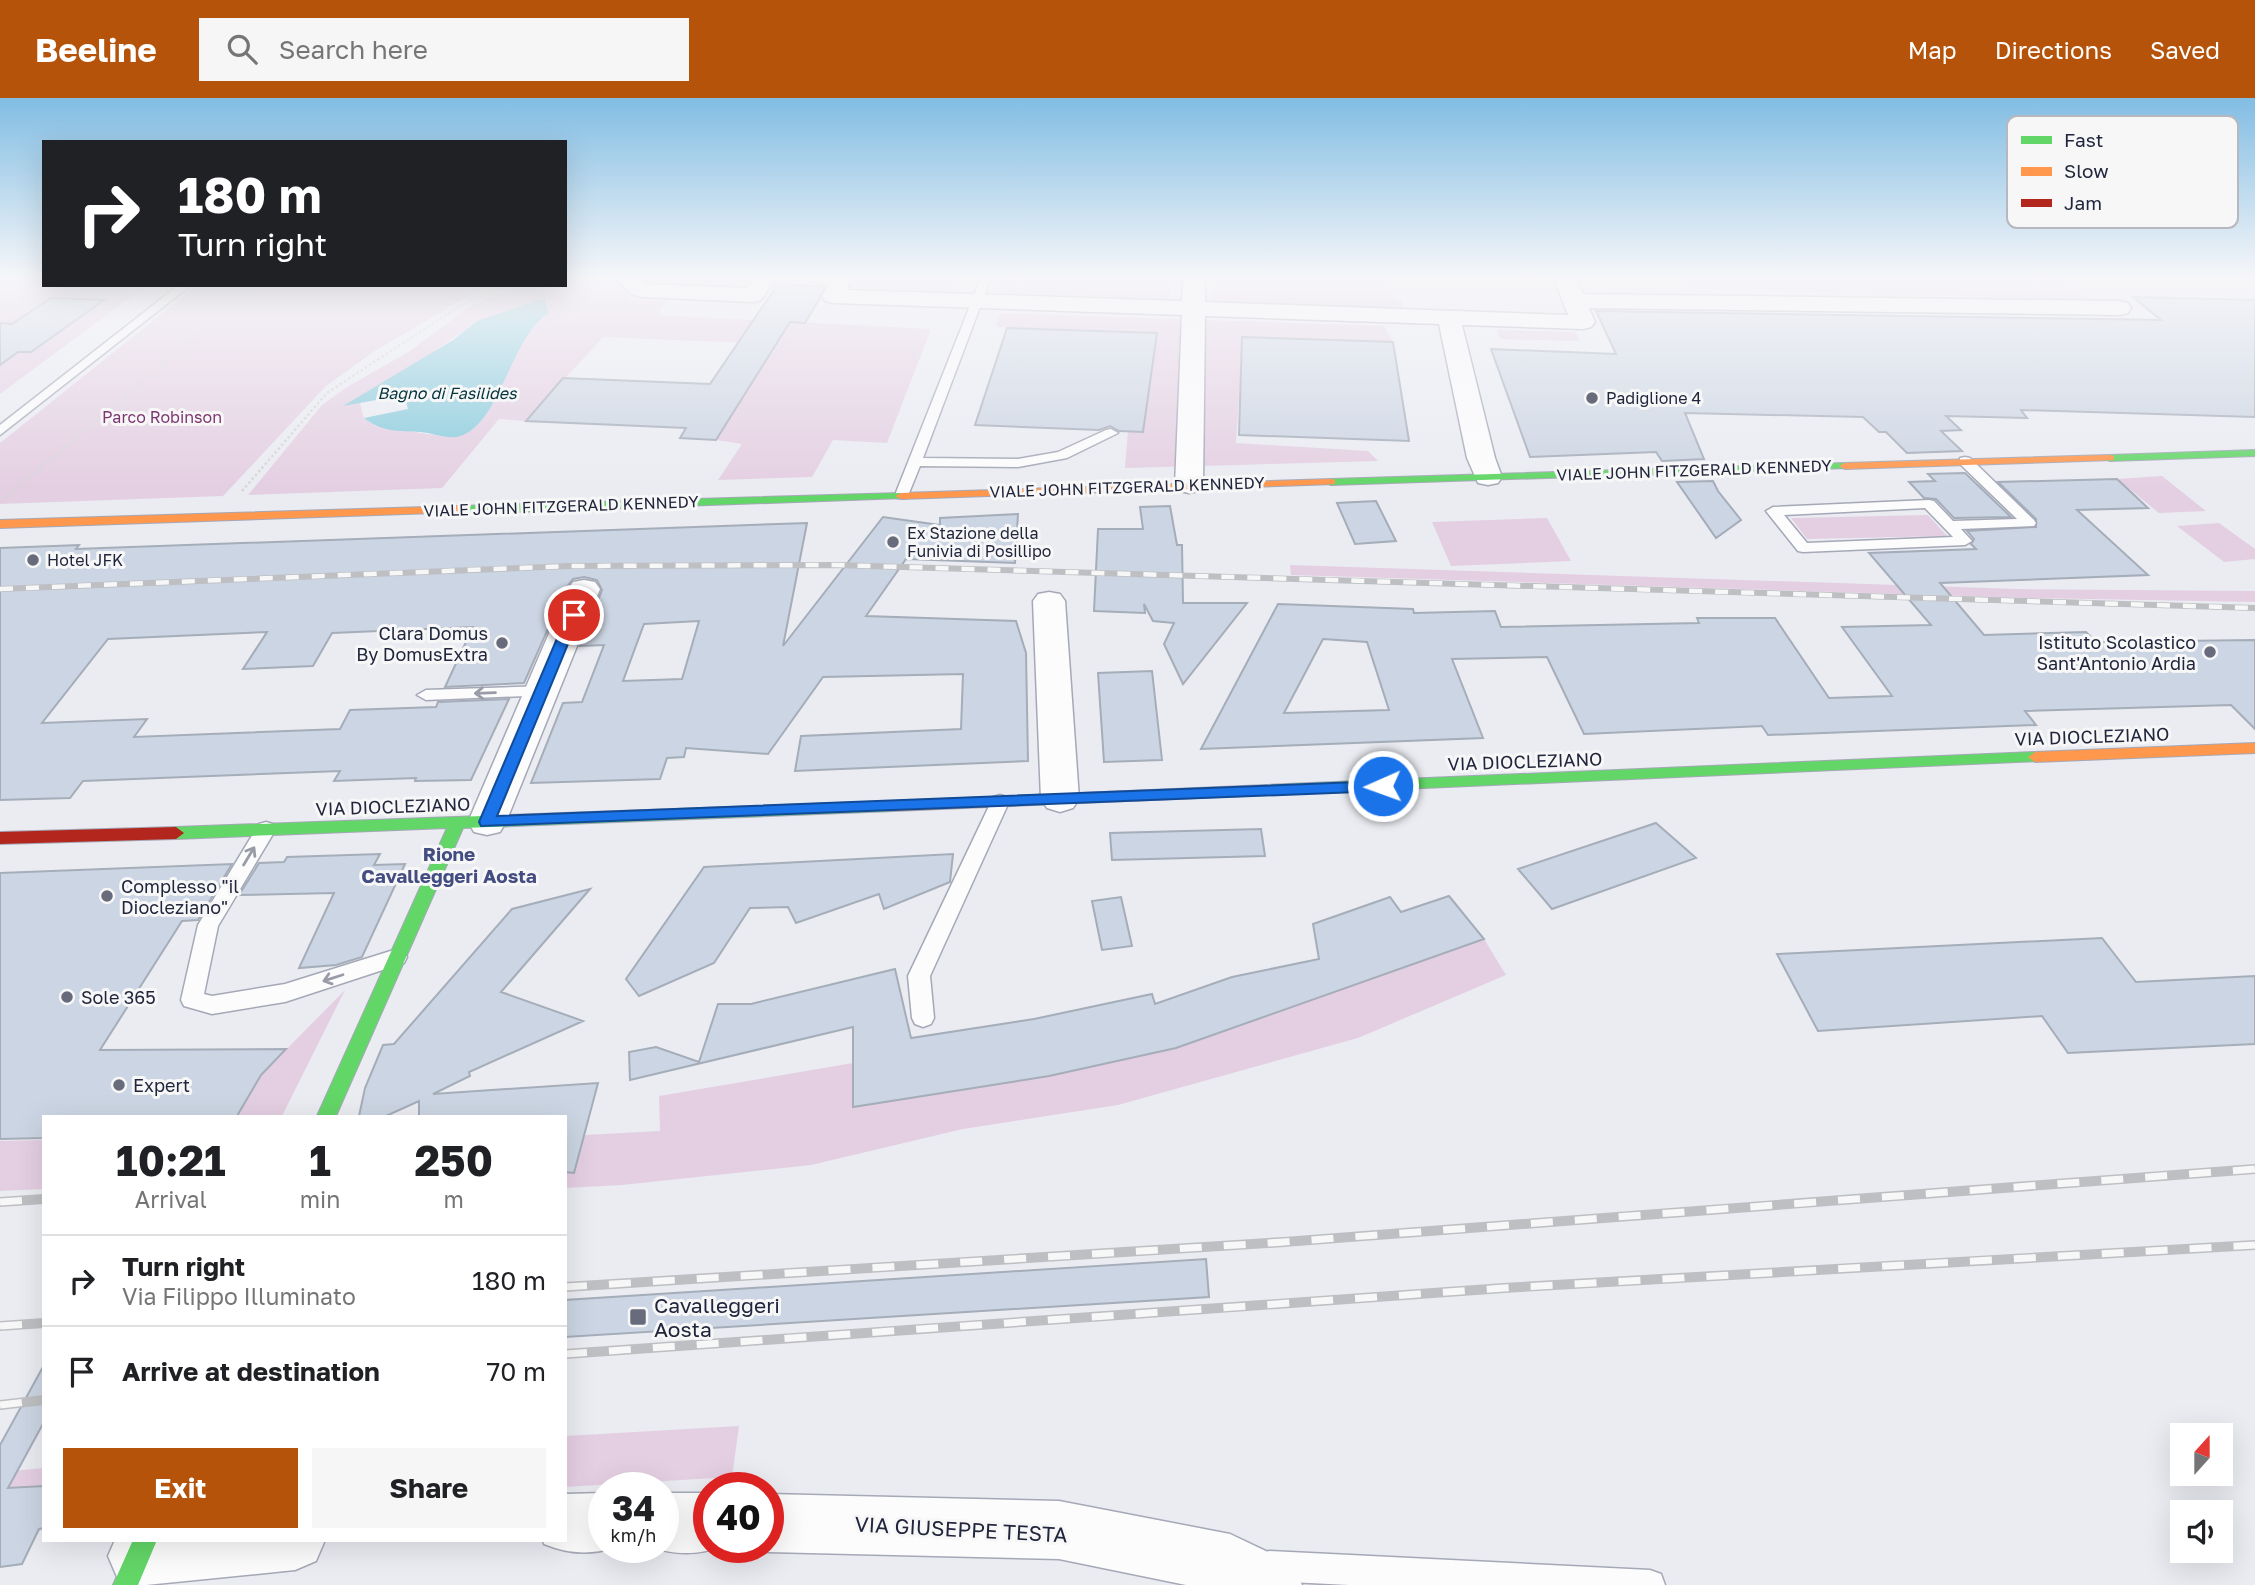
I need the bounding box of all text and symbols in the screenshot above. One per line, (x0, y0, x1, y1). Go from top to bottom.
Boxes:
search box (199, 18, 689, 81)
text: Beeline (35, 30, 157, 69)
icon: search (223, 30, 261, 68)
text: Search here (279, 34, 428, 65)
text: Map (1908, 35, 1957, 64)
text: Directions (1995, 35, 2112, 64)
text: Saved (2150, 35, 2220, 64)
legend (2007, 116, 2238, 228)
text: Fast (2064, 128, 2103, 151)
text: Slow (2064, 159, 2109, 182)
text: 180 m (178, 165, 322, 224)
icon: right (63, 168, 154, 259)
text: Jam (2064, 191, 2102, 214)
text: Turn right (178, 225, 327, 263)
water label: Bagno di Fasilides (377, 383, 518, 403)
place label: Padiglione 4 (1606, 388, 1701, 408)
marker: Padiglione 4 (1584, 390, 1600, 406)
park label: Parco Robinson (102, 407, 222, 427)
street label: VIALE JOHN FITZGERALD KENNEDY (1556, 455, 1833, 485)
street label: VIALE JOHN FITZGERALD KENNEDY (989, 472, 1266, 502)
street label: VIALE JOHN FITZGERALD KENNEDY (423, 491, 700, 521)
place label: Ex Stazione della Funivia di Posillipo (907, 523, 1051, 561)
marker: Ex Stazione della Funivia di Posillipo (885, 534, 901, 550)
place label: Hotel JFK (47, 550, 123, 570)
marker: Hotel JFK (25, 552, 41, 568)
pin (544, 585, 604, 645)
icon: arrive (555, 596, 593, 634)
place label: Clara Domus By DomusExtra (356, 622, 488, 665)
place label: Istituto Scolastico Sant'Antonio Ardia (2036, 631, 2196, 674)
marker: Clara Domus By DomusExtra (494, 635, 510, 651)
marker: Istituto Scolastico Sant'Antonio Ardia (2202, 644, 2218, 660)
one-way arrow (474, 687, 497, 700)
street label: VIA DIOCLEZIANO (2014, 722, 2170, 750)
street label: VIA DIOCLEZIANO (1447, 747, 1603, 775)
position arrow (1346, 749, 1420, 823)
street label: VIA DIOCLEZIANO (315, 792, 471, 820)
district label: Rione Cavalleggeri Aosta (361, 842, 537, 887)
one-way arrow (242, 847, 257, 866)
place label: Complesso "il Diocleziano" (121, 875, 239, 918)
marker: Complesso "il Diocleziano" (99, 888, 115, 904)
one-way arrow (322, 972, 344, 985)
place label: Sole 365 (81, 986, 156, 1008)
marker: Sole 365 (59, 989, 75, 1005)
place label: Expert (133, 1074, 190, 1096)
marker: Expert (111, 1077, 127, 1093)
text: 10:21 (116, 1135, 226, 1185)
text: 1 (309, 1135, 331, 1185)
text: 250 (414, 1135, 493, 1185)
text: Arrival (135, 1185, 207, 1213)
text: min (300, 1185, 340, 1213)
text: m (443, 1185, 464, 1213)
text: Turn right (122, 1251, 245, 1282)
icon: right (63, 1262, 101, 1300)
text: 180 m (472, 1265, 546, 1296)
text: Via Filippo Illuminato (122, 1282, 356, 1310)
place label: Cavalleggeri Aosta (654, 1292, 780, 1342)
marker: Cavalleggeri Aosta (628, 1307, 648, 1327)
icon: arrive (63, 1353, 101, 1391)
text: Arrive at destination (122, 1356, 380, 1387)
text: 70 m (487, 1356, 546, 1387)
north arrow (2170, 1423, 2233, 1486)
map controls (2170, 1423, 2233, 1563)
button: Exit (63, 1448, 298, 1528)
button: Share (312, 1448, 546, 1528)
speed limit sign: 40 (693, 1472, 784, 1563)
text: 34 (612, 1487, 655, 1529)
button: sound (2170, 1500, 2233, 1563)
street label: VIA GIUSEPPE TESTA (854, 1510, 1068, 1548)
text: km/h (611, 1524, 656, 1546)

